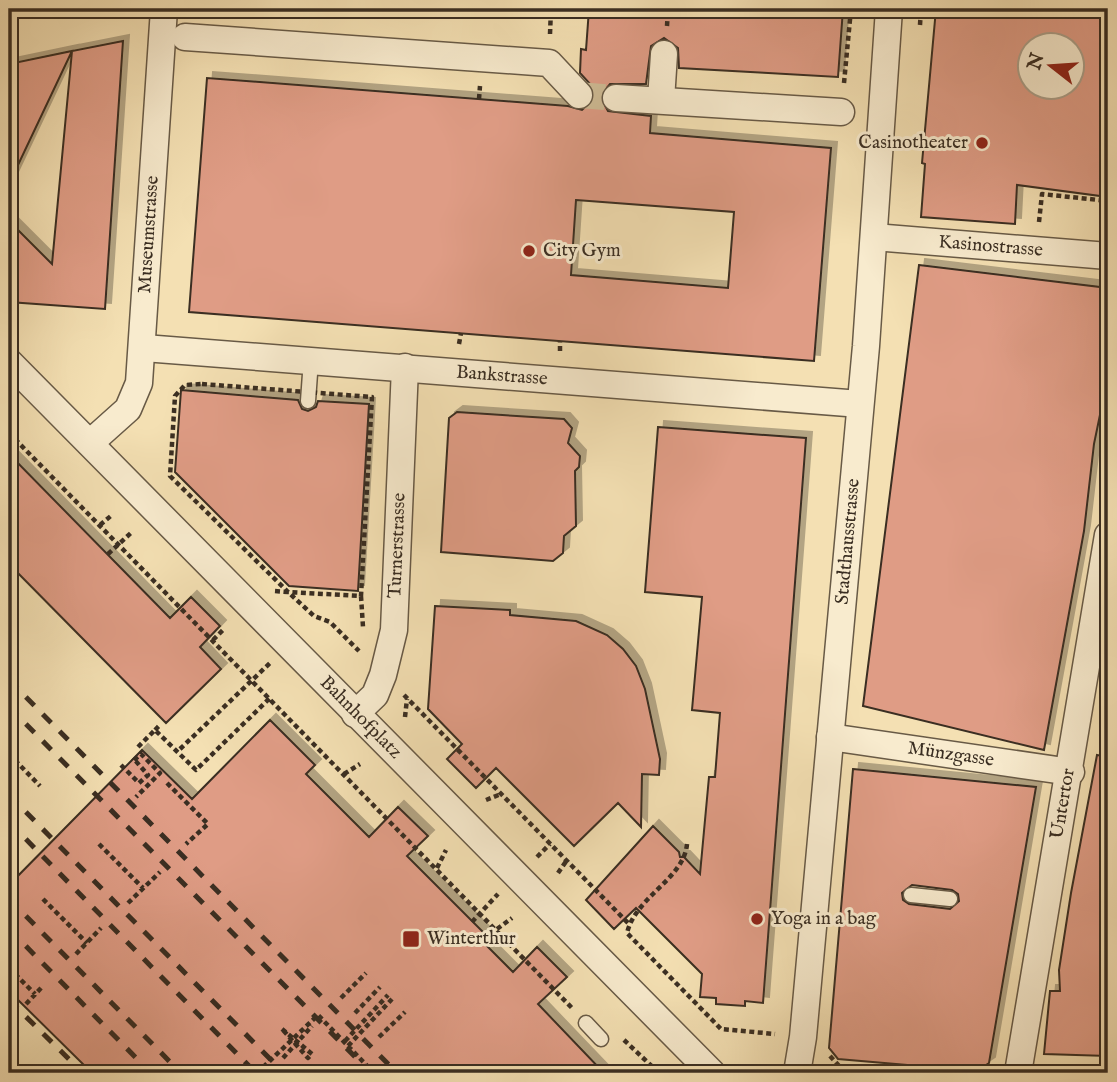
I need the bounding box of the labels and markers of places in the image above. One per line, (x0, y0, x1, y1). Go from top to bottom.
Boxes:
place label: Casinotheater (858, 131, 968, 155)
marker: Casinotheater (974, 135, 990, 151)
place label: City Gym (543, 239, 621, 263)
marker: City Gym (521, 243, 537, 259)
place label: Yoga in a bag (771, 907, 877, 931)
marker: Yoga in a bag (749, 911, 765, 927)
place label: Winterthur (427, 927, 516, 951)
marker: Winterthur (401, 929, 421, 949)

